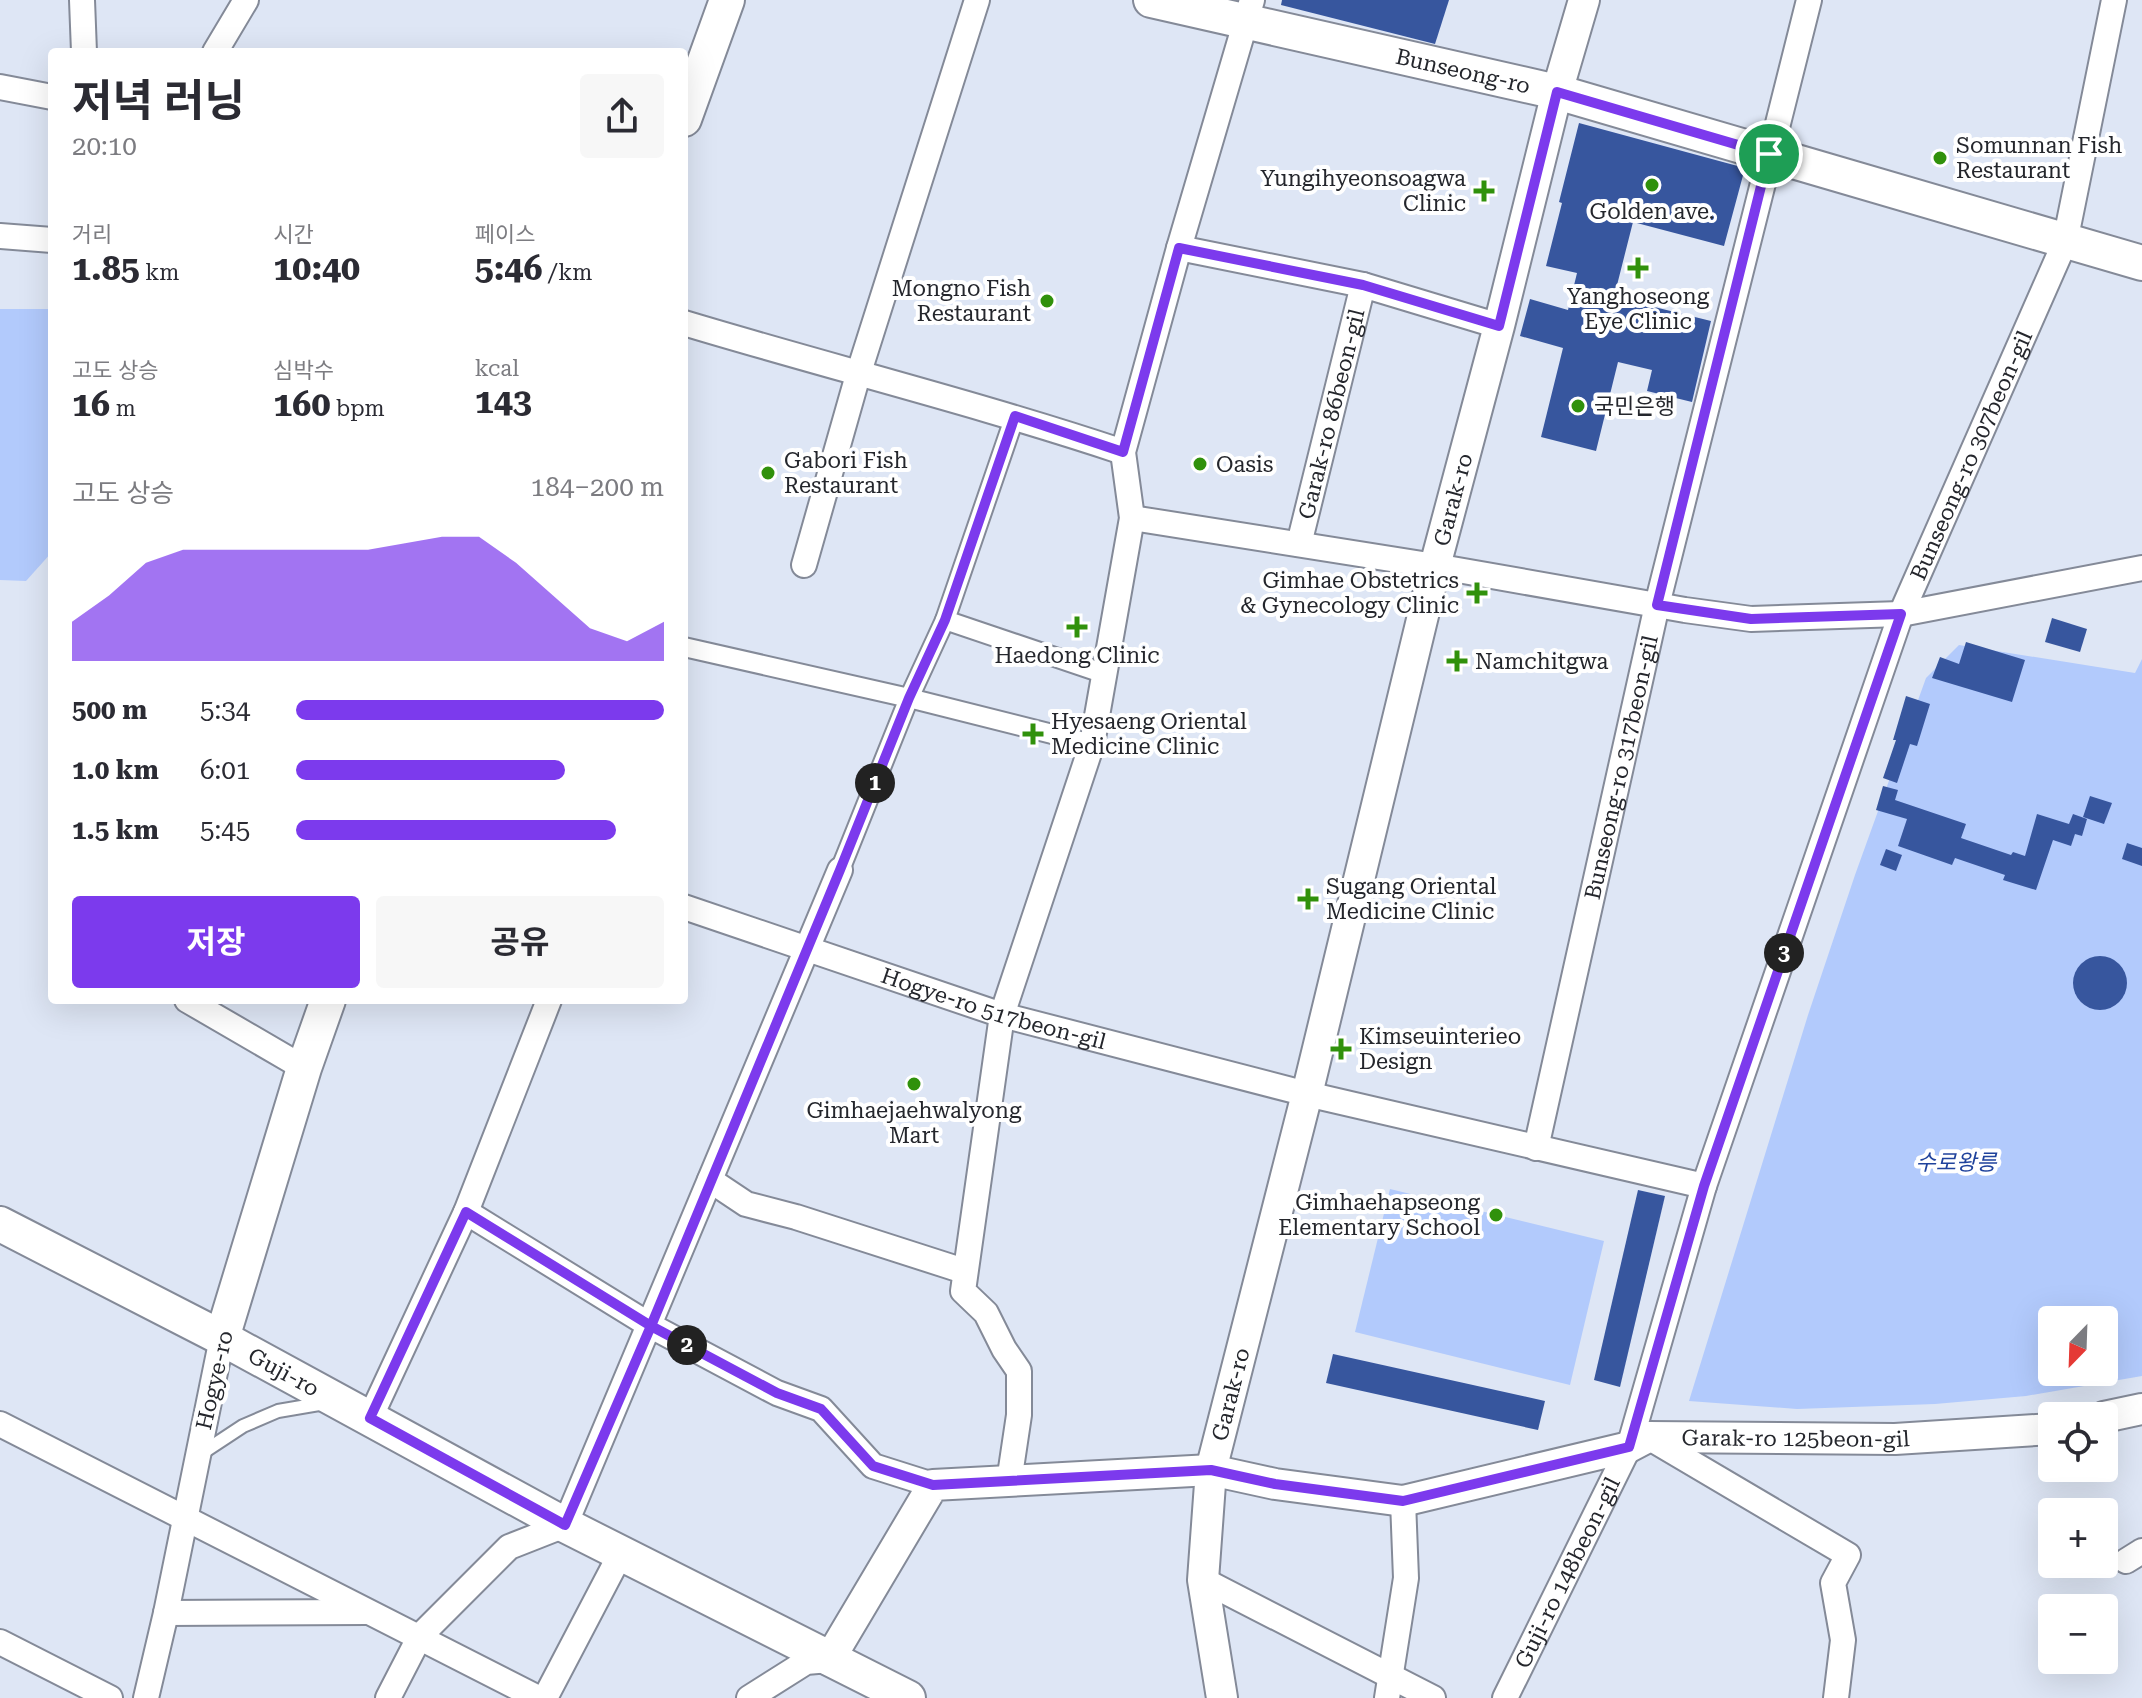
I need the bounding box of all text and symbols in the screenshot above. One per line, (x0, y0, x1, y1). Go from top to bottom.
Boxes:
street label: Bunseong-ro (1393, 44, 1533, 99)
button: share (580, 74, 664, 158)
text: 저녁 러닝 (72, 75, 245, 127)
pin (1735, 120, 1803, 188)
text: 20:10 (72, 131, 137, 161)
icon: arrive (1747, 132, 1791, 176)
place label: Somunnan Fish Restaurant (1956, 133, 2122, 183)
marker: Somunnan Fish Restaurant (1931, 149, 1949, 167)
place label: Yungihyeonsoagwa Clinic (1260, 166, 1466, 216)
marker: Golden ave. (1643, 176, 1661, 194)
marker: Yungihyeonsoagwa Clinic (1473, 180, 1495, 202)
place label: Golden ave. (1590, 199, 1714, 224)
text: 거리 (72, 222, 112, 247)
text: 시간 (273, 222, 314, 247)
text: 페이스 (475, 222, 535, 247)
text: 1.85 (72, 248, 140, 288)
text: 10:40 (273, 248, 360, 288)
text: 5:46 (475, 248, 542, 288)
marker: Yanghoseong Eye Clinic (1627, 257, 1649, 279)
text: km (140, 260, 179, 285)
text: /km (542, 260, 592, 285)
place label: Mongno Fish Restaurant (892, 276, 1031, 326)
place label: Yanghoseong Eye Clinic (1567, 284, 1710, 334)
marker: Mongno Fish Restaurant (1038, 292, 1056, 310)
street label: Garak-ro 86beon-gil (1294, 306, 1370, 522)
street label: Bunseong-ro 307beon-gil (1906, 327, 2037, 584)
text: kcal (475, 356, 519, 381)
text: 고도 상승 (72, 358, 159, 383)
text: 심박수 (273, 358, 334, 383)
text: 143 (475, 381, 532, 421)
text: 16 (72, 384, 110, 424)
text: 160 (273, 384, 330, 424)
place label: 국민은행 (1594, 394, 1675, 419)
text: m (110, 396, 136, 421)
text: bpm (330, 396, 385, 421)
marker: 국민은행 (1569, 397, 1587, 415)
place label: Gabori Fish Restaurant (784, 448, 908, 498)
street label: Garak-ro (1429, 450, 1478, 549)
place label: Oasis (1216, 452, 1273, 477)
marker: Oasis (1191, 455, 1209, 473)
marker: Gabori Fish Restaurant (759, 464, 777, 482)
text: 184–200 m (531, 472, 664, 502)
text: 고도 상승 (72, 478, 174, 508)
place label: Gimhae Obstetrics & Gynecology Clinic (1240, 568, 1459, 618)
marker: Gimhae Obstetrics & Gynecology Clinic (1466, 582, 1488, 604)
marker: Haedong Clinic (1066, 616, 1088, 638)
street label: Bunseong-ro 317beon-gil (1580, 633, 1663, 902)
place label: Haedong Clinic (995, 643, 1159, 668)
place label: Namchitgwa (1475, 649, 1608, 674)
marker: Namchitgwa (1446, 650, 1468, 672)
text: 500 m (72, 695, 147, 725)
text: 5:34 (200, 695, 250, 725)
place label: Hyesaeng Oriental Medicine Clinic (1051, 709, 1247, 759)
marker: Hyesaeng Oriental Medicine Clinic (1022, 723, 1044, 745)
text: 1.0 km (72, 755, 159, 785)
text: 6:01 (200, 755, 250, 785)
pin: 1 (855, 763, 895, 803)
text: 1 (869, 770, 881, 795)
text: 1.5 km (72, 815, 159, 845)
text: 5:45 (200, 815, 250, 845)
place label: Sugang Oriental Medicine Clinic (1326, 874, 1497, 924)
marker: Sugang Oriental Medicine Clinic (1297, 888, 1319, 910)
button: 저장 (72, 896, 360, 988)
button: 공유 (376, 896, 664, 988)
pin: 3 (1764, 933, 1804, 973)
text: 3 (1778, 940, 1790, 965)
street label: Hogye-ro 517beon-gil (878, 963, 1109, 1054)
place label: Kimseuinterieo Design (1359, 1024, 1521, 1074)
marker: Kimseuinterieo Design (1330, 1038, 1352, 1060)
marker: Gimhaejaehwalyong Mart (905, 1075, 923, 1093)
place label: Gimhaejaehwalyong Mart (806, 1098, 1022, 1148)
park label: 수로왕릉 (1916, 1150, 1998, 1175)
place label: Gimhaehapseong Elementary School (1278, 1190, 1481, 1240)
marker: Gimhaehapseong Elementary School (1487, 1206, 1505, 1224)
north arrow (2038, 1306, 2118, 1386)
map controls (2038, 1306, 2118, 1674)
pin: 2 (667, 1325, 707, 1365)
street label: Hogye-ro (191, 1328, 238, 1432)
text: 2 (681, 1332, 693, 1357)
street label: Guji-ro (244, 1343, 323, 1402)
street label: Garak-ro (1207, 1345, 1255, 1444)
button: locate (2038, 1402, 2118, 1482)
street label: Garak-ro 125beon-gil (1681, 1425, 1910, 1452)
street label: Guji-ro 148beon-gil (1510, 1473, 1625, 1672)
button: + (2038, 1498, 2118, 1578)
button: − (2038, 1594, 2118, 1674)

